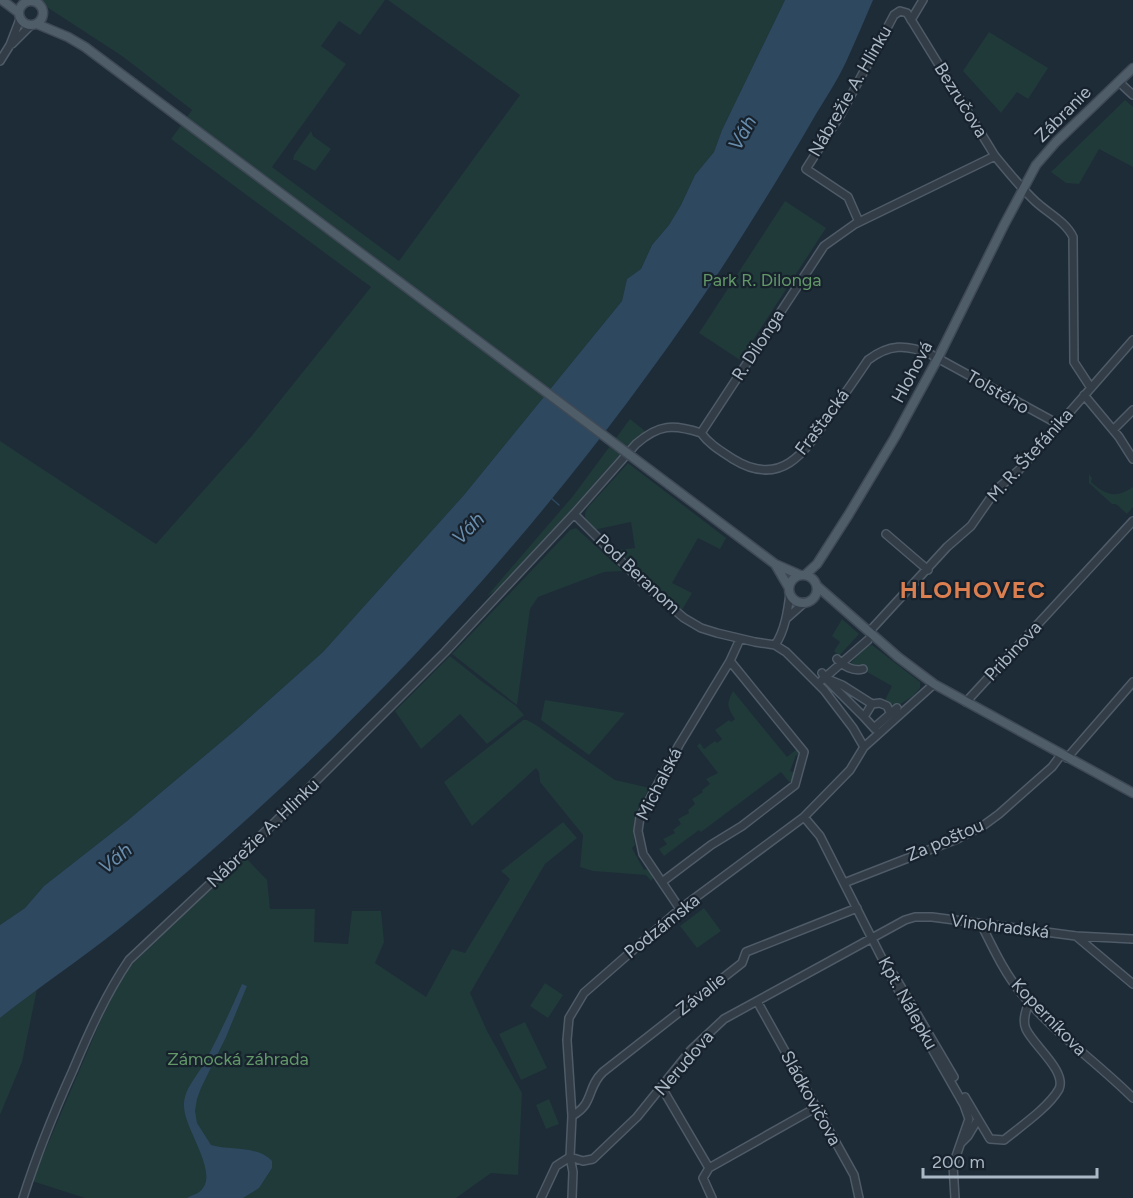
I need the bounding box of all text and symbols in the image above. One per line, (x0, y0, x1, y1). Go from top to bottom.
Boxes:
street label: Nábrežie A. Hlinku (804, 22, 896, 160)
street label: Bezručova (929, 59, 993, 141)
street label: Zábranie (1030, 81, 1096, 147)
water label: Váh (723, 111, 761, 155)
park label: Park R. Dilonga (703, 269, 821, 291)
street label: R. Dilonga (727, 305, 789, 385)
street label: Hlohová (887, 337, 937, 407)
street label: Tolstého (963, 365, 1033, 419)
street label: Fraštacká (790, 385, 854, 459)
street label: M. R. Štefánika (982, 404, 1078, 506)
water label: Váh (447, 507, 489, 549)
street label: Pod Beranom (591, 529, 685, 619)
district label: HLOHOVEC (900, 575, 1046, 604)
street label: Pribinova (980, 616, 1046, 686)
street label: Michalská (631, 744, 687, 824)
street label: Nábrežie A. Hlinku (202, 774, 324, 892)
street label: Za poštou (903, 814, 987, 866)
water label: Váh (93, 837, 137, 879)
street label: Podzámska (620, 889, 704, 963)
street label: Vinohradská (949, 909, 1051, 943)
street label: Kpt. Nálepku (873, 953, 943, 1053)
street label: Závalie (672, 968, 730, 1020)
street label: Koperníkova (1007, 974, 1091, 1060)
street label: Nerudova (650, 1026, 718, 1100)
street label: Sládkovičova (776, 1047, 846, 1149)
park label: Zámocká záhrada (167, 1048, 309, 1070)
scale bar (923, 1141, 1097, 1179)
text: 200 m (932, 1151, 985, 1173)

